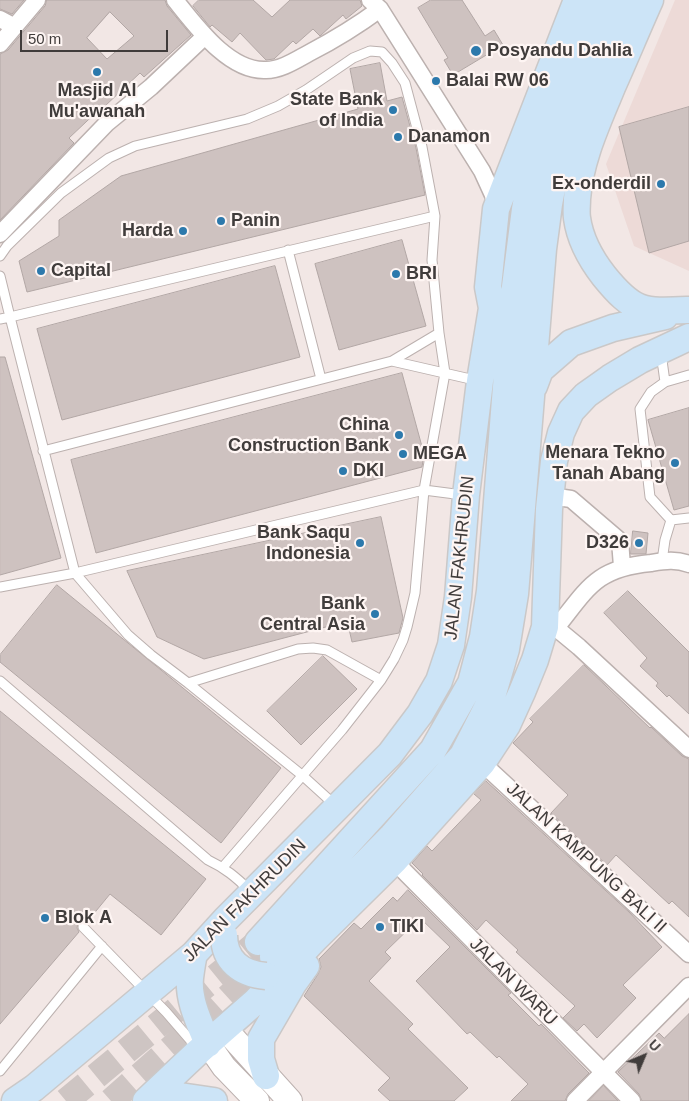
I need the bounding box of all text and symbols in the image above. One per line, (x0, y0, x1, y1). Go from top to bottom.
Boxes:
scale bar (22, 20, 170, 52)
text: 50 m (28, 30, 61, 47)
place label: Posyandu Dahlia (487, 40, 632, 62)
marker: Posyandu Dahlia (469, 44, 483, 58)
marker: Masjid Al Mu'awanah (91, 66, 103, 78)
place label: Balai RW 06 (446, 70, 549, 92)
marker: Balai RW 06 (430, 75, 442, 87)
place label: Masjid Al Mu'awanah (49, 80, 145, 122)
place label: State Bank of India (290, 89, 383, 132)
marker: State Bank of India (387, 104, 399, 116)
place label: Danamon (408, 126, 490, 148)
marker: Danamon (392, 131, 404, 143)
place label: Ex-onderdil (552, 173, 651, 195)
marker: Ex-onderdil (655, 178, 667, 190)
place label: Panin (231, 210, 280, 232)
marker: Panin (215, 215, 227, 227)
place label: Harda (122, 220, 173, 242)
marker: Harda (177, 225, 189, 237)
place label: Capital (51, 260, 111, 282)
place label: BRI (406, 263, 437, 285)
marker: Capital (35, 265, 47, 277)
marker: BRI (390, 268, 402, 280)
place label: China Construction Bank (228, 414, 389, 456)
marker: China Construction Bank (393, 429, 405, 441)
place label: Menara Tekno Tanah Abang (545, 442, 665, 484)
place label: MEGA (413, 443, 467, 465)
marker: MEGA (397, 448, 409, 460)
marker: Menara Tekno Tanah Abang (669, 457, 681, 469)
place label: DKI (353, 460, 384, 482)
marker: DKI (337, 465, 349, 477)
street label: JALAN FAKHRUDIN (441, 475, 479, 641)
place label: Bank Saqu Indonesia (257, 522, 350, 564)
place label: D326 (586, 532, 629, 554)
marker: Bank Saqu Indonesia (354, 537, 366, 549)
marker: D326 (633, 537, 645, 549)
place label: Bank Central Asia (260, 593, 365, 636)
marker: Bank Central Asia (369, 608, 381, 620)
street label: JALAN KAMPUNG BALI II (501, 778, 671, 938)
street label: JALAN FAKHRUDIN (179, 835, 311, 967)
place label: Blok A (55, 907, 112, 929)
marker: Blok A (39, 912, 51, 924)
place label: TIKI (390, 916, 424, 938)
marker: TIKI (374, 921, 386, 933)
street label: JALAN WARU (465, 934, 561, 1030)
north arrow (619, 1031, 669, 1081)
text: U (645, 1036, 664, 1055)

